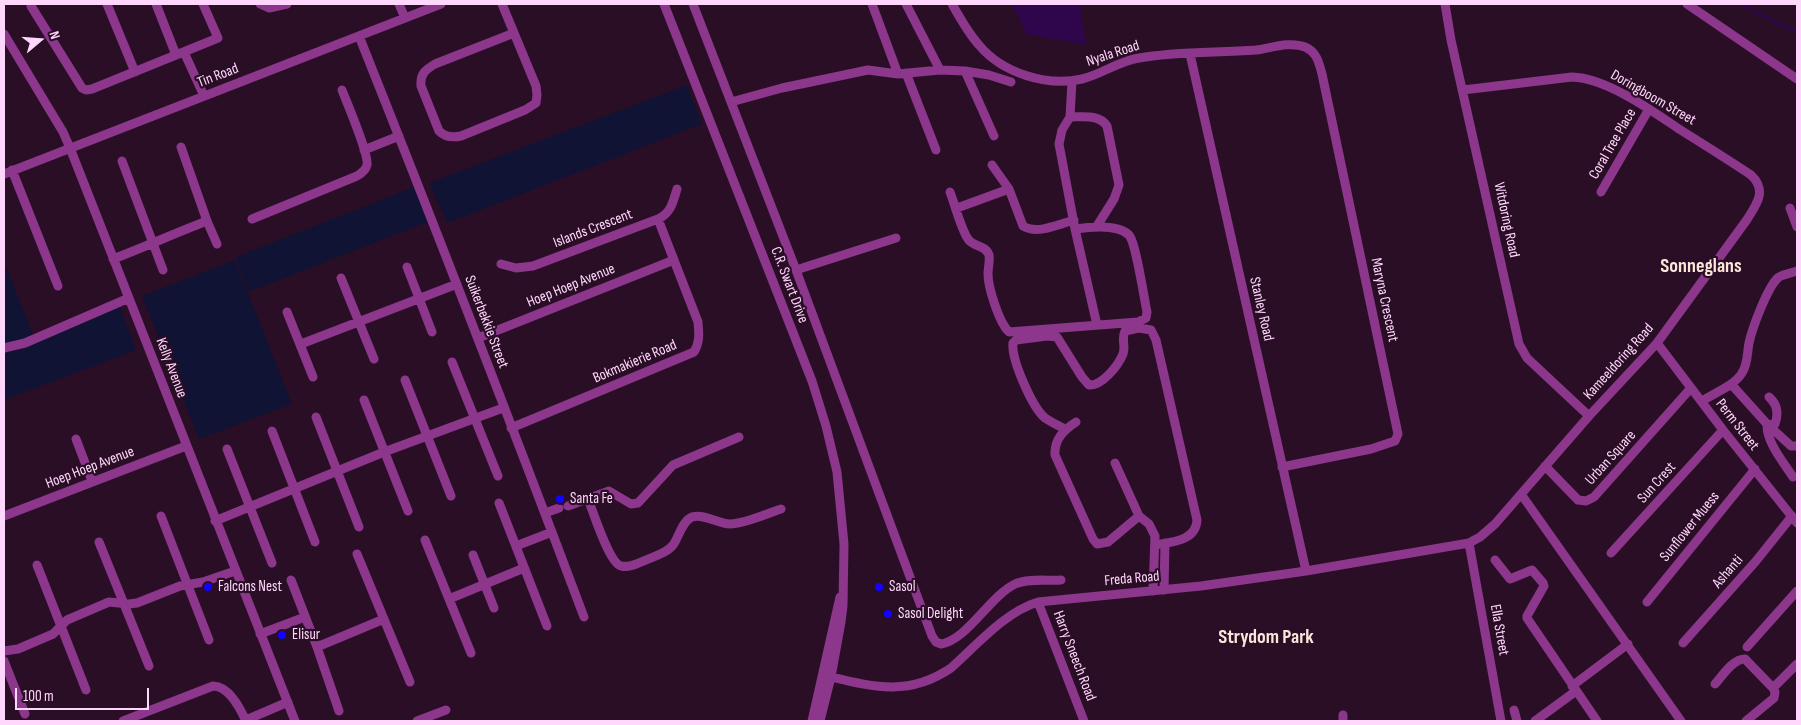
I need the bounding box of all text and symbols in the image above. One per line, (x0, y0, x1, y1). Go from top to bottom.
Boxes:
north arrow (15, 15, 65, 65)
text: N (45, 29, 64, 41)
street label: Nyala Road (1084, 37, 1142, 71)
street label: Tin Road (195, 60, 241, 92)
street label: Doringboom Street (1607, 66, 1699, 130)
street label: Coral Tree Place (1586, 105, 1640, 183)
street label: Witdoring Road (1489, 181, 1523, 259)
street label: Islands Crescent (551, 206, 635, 252)
street label: C.R. Swart Drive (766, 244, 812, 326)
district label: Sonneglans (1660, 255, 1742, 279)
street label: Maryna Crescent (1366, 256, 1402, 344)
street label: Hoep Hoep Avenue (524, 260, 618, 312)
street label: Suikerbekkie Street (460, 273, 512, 371)
street label: Stanley Road (1245, 275, 1277, 343)
street label: Kameeldoring Road (1580, 320, 1658, 404)
street label: Kelly Avenue (151, 335, 191, 401)
street label: Bokmakierie Road (590, 336, 680, 388)
street label: Perm Street (1711, 396, 1763, 454)
street label: Urban Square (1582, 427, 1640, 489)
street label: Hoep Hoep Avenue (43, 443, 137, 493)
street label: Sun Crest (1634, 459, 1680, 507)
street label: Sunflower Muess (1656, 488, 1724, 566)
place label: Santa Fe (570, 490, 613, 508)
marker: Santa Fe (554, 493, 566, 505)
street label: Ashanti (1709, 552, 1747, 592)
street label: Freda Road (1104, 568, 1160, 590)
place label: Falcons Nest (218, 578, 282, 596)
place label: Sasol (889, 578, 916, 596)
marker: Falcons Nest (202, 581, 214, 593)
marker: Sasol (873, 581, 885, 593)
street label: Ella Street (1486, 603, 1512, 657)
place label: Sasol Delight (898, 605, 963, 623)
marker: Sasol Delight (882, 608, 894, 620)
street label: Harry Sneech Road (1049, 608, 1099, 704)
place label: Elisur (292, 626, 320, 644)
district label: Strydom Park (1218, 626, 1314, 650)
marker: Elisur (276, 629, 288, 641)
scale bar (18, 678, 151, 710)
text: 100 m (23, 687, 54, 706)

